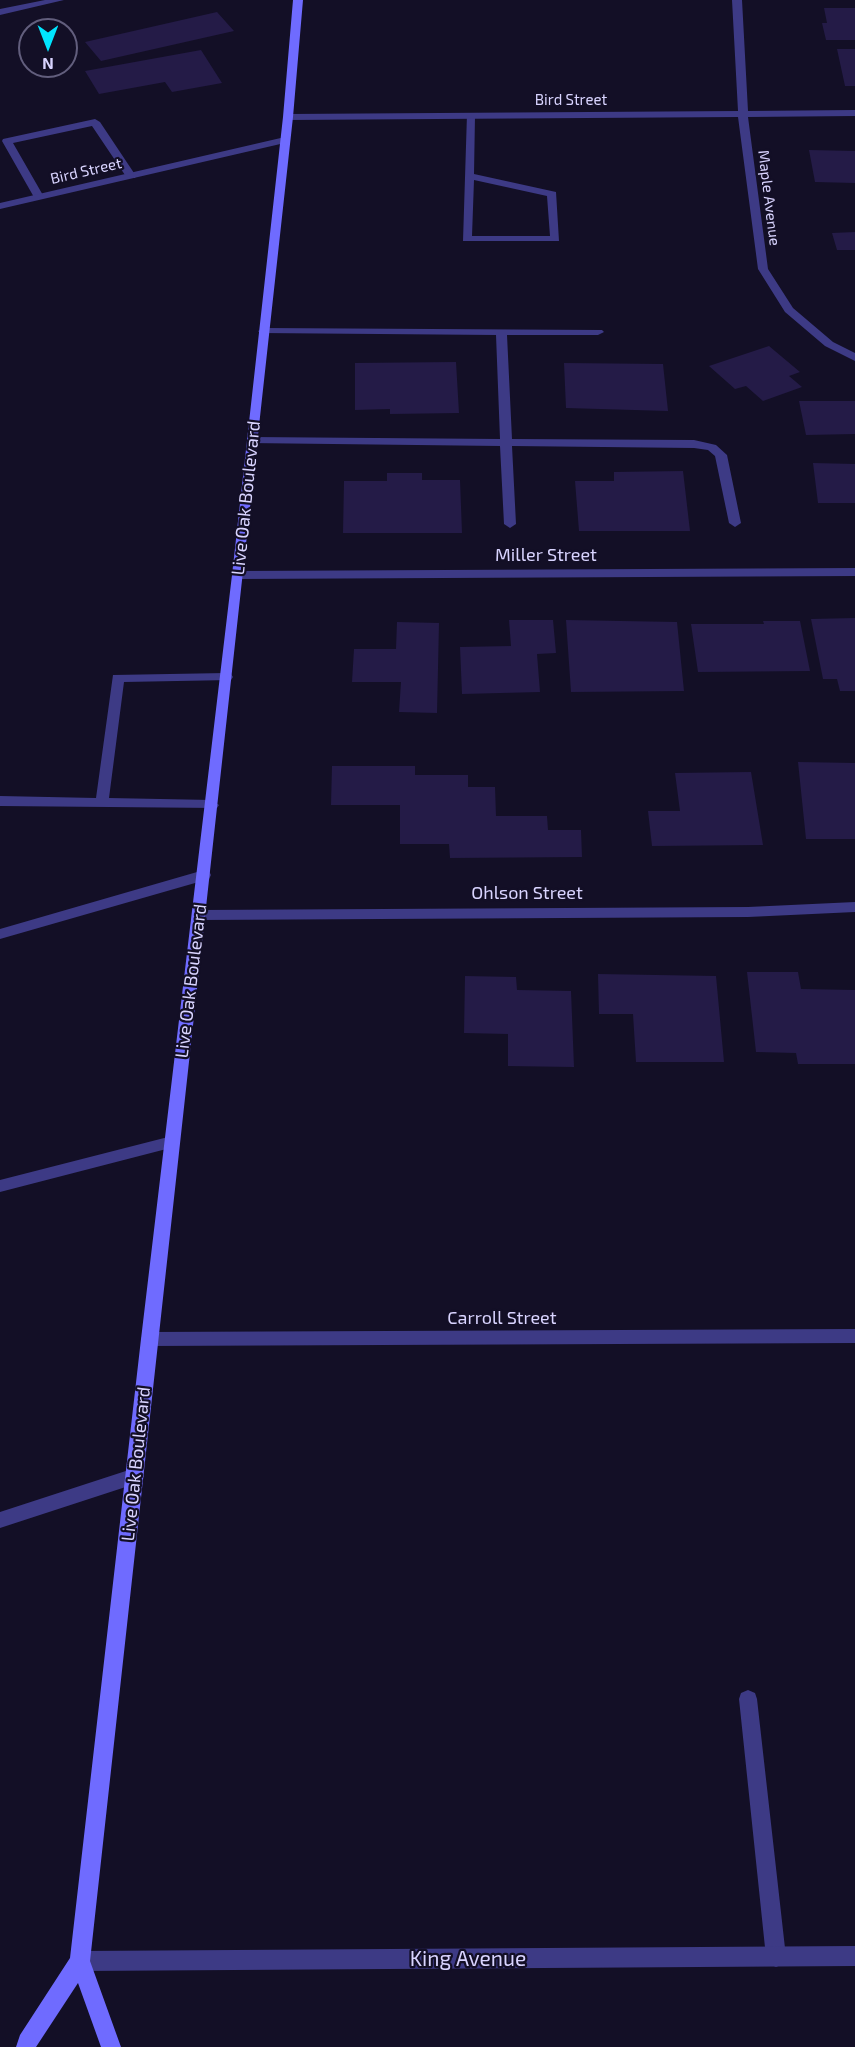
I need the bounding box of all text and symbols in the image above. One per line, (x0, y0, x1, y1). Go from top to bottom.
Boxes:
north arrow (18, 18, 78, 78)
text: N (42, 55, 54, 74)
street label: Bird Street (535, 91, 607, 109)
street label: Maple Avenue (754, 149, 784, 247)
street label: Bird Street (49, 154, 123, 188)
street label: Live Oak Boulevard (227, 420, 265, 576)
street label: Miller Street (495, 544, 597, 566)
street label: Ohlson Street (471, 882, 583, 904)
street label: Live Oak Boulevard (171, 903, 211, 1059)
street label: Carroll Street (447, 1307, 557, 1329)
street label: Live Oak Boulevard (117, 1386, 155, 1542)
street label: King Avenue (410, 1946, 526, 1972)

